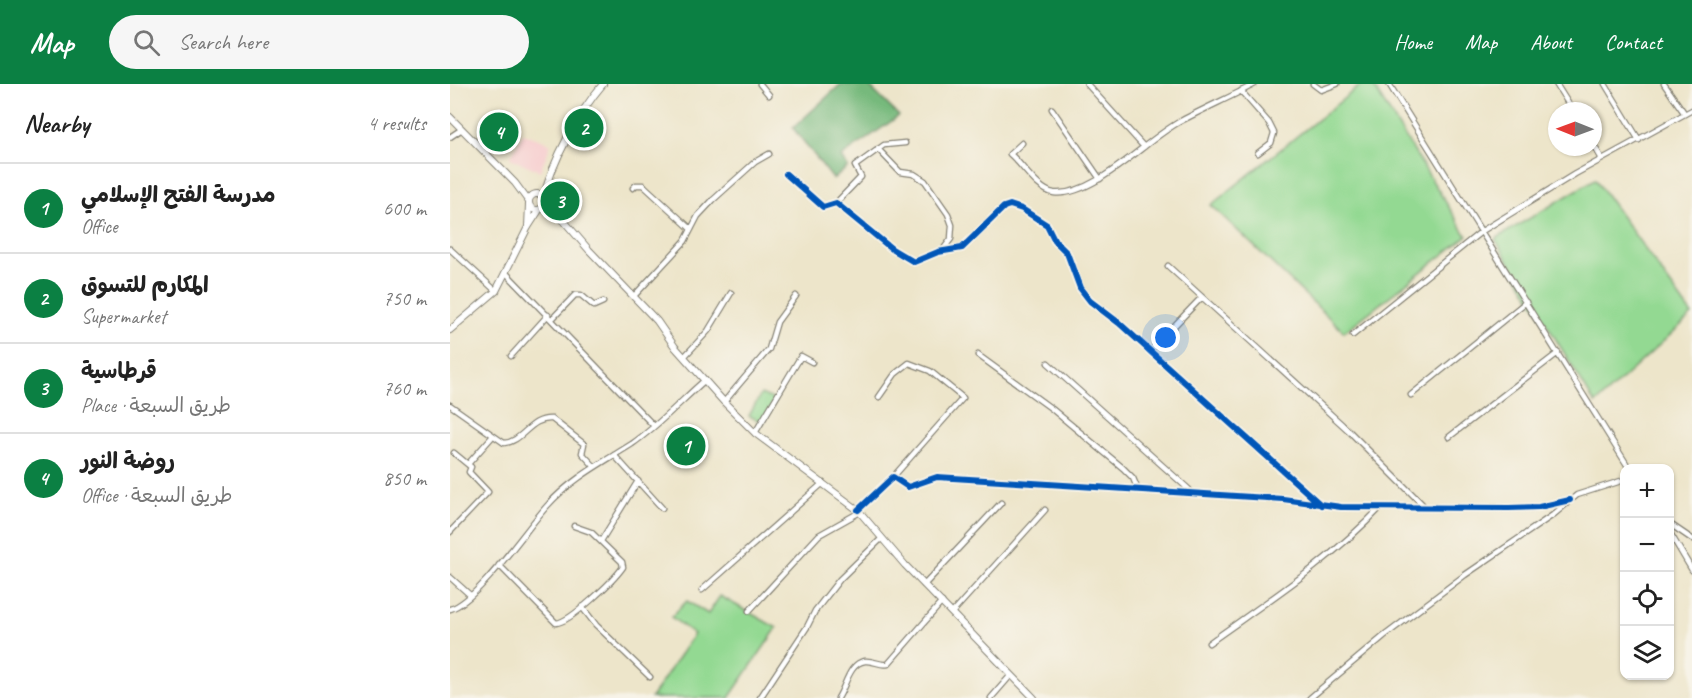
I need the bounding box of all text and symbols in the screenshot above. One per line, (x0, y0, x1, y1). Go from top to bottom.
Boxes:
search box (109, 15, 529, 69)
text: Map (30, 25, 73, 60)
icon: search (130, 26, 163, 59)
text: Search here (178, 28, 268, 56)
text: Home (1394, 29, 1432, 55)
text: Map (1465, 29, 1497, 55)
text: About (1530, 29, 1572, 55)
text: Contact (1605, 29, 1662, 55)
north arrow (1548, 102, 1602, 156)
pin: 2 (564, 106, 604, 150)
text: Nearby (24, 107, 89, 140)
pin: 4 (479, 110, 518, 154)
text: 4 results (367, 111, 426, 136)
pin: 3 (540, 178, 580, 224)
text: مدرسة الفتح الإسلامي (81, 181, 276, 209)
text: 1 (39, 196, 48, 221)
text: 600 m (383, 196, 426, 221)
text: Office (81, 214, 118, 239)
text: المكارم للتسوق (81, 271, 209, 299)
text: 2 (39, 286, 48, 311)
text: 750 m (383, 286, 426, 311)
text: Supermarket (81, 304, 166, 329)
your location (1151, 323, 1180, 352)
text: قرطاسية (81, 357, 157, 385)
text: 3 (39, 376, 48, 401)
text: 760 m (383, 376, 426, 401)
text: Place · طريق السبعة (81, 393, 231, 418)
pin: 1 (666, 424, 706, 469)
text: روضة النور (81, 447, 175, 475)
map controls (1620, 464, 1674, 680)
button: + (1620, 464, 1674, 518)
text: 4 (39, 466, 48, 491)
text: 850 m (383, 466, 426, 491)
text: Office · طريق السبعة (81, 483, 233, 508)
button: − (1620, 518, 1674, 572)
button: locate (1620, 572, 1674, 626)
button: layers (1620, 626, 1674, 680)

